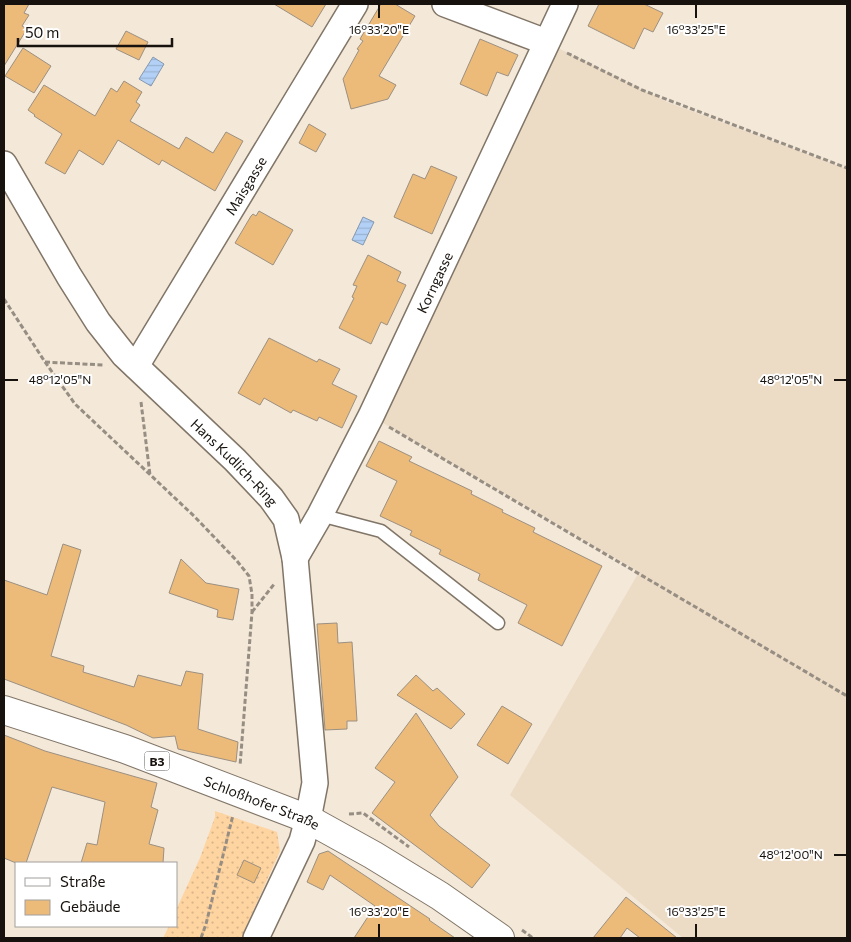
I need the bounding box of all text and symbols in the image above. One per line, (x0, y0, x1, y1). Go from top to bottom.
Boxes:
scale bar (18, 15, 171, 47)
text: 16°33'20"E (349, 22, 409, 36)
text: 16°33'25"E (666, 22, 726, 36)
text: 50 m (25, 23, 59, 41)
street label: Maisgasse (221, 153, 269, 218)
street label: Korngasse (412, 249, 456, 316)
text: 48°12'05"N (29, 372, 91, 386)
text: 48°12'05"N (760, 372, 822, 386)
street label: Hans Kudlich-Ring (188, 415, 282, 509)
road number: B3 (144, 751, 170, 770)
street label: Schloßhofer Straße (202, 772, 323, 832)
text: 48°12'00"N (759, 847, 823, 861)
legend (15, 862, 178, 927)
text: Straße (60, 872, 106, 890)
text: Gebäude (60, 897, 121, 915)
text: 16°33'20"E (349, 904, 409, 918)
text: 16°33'25"E (666, 904, 726, 918)

